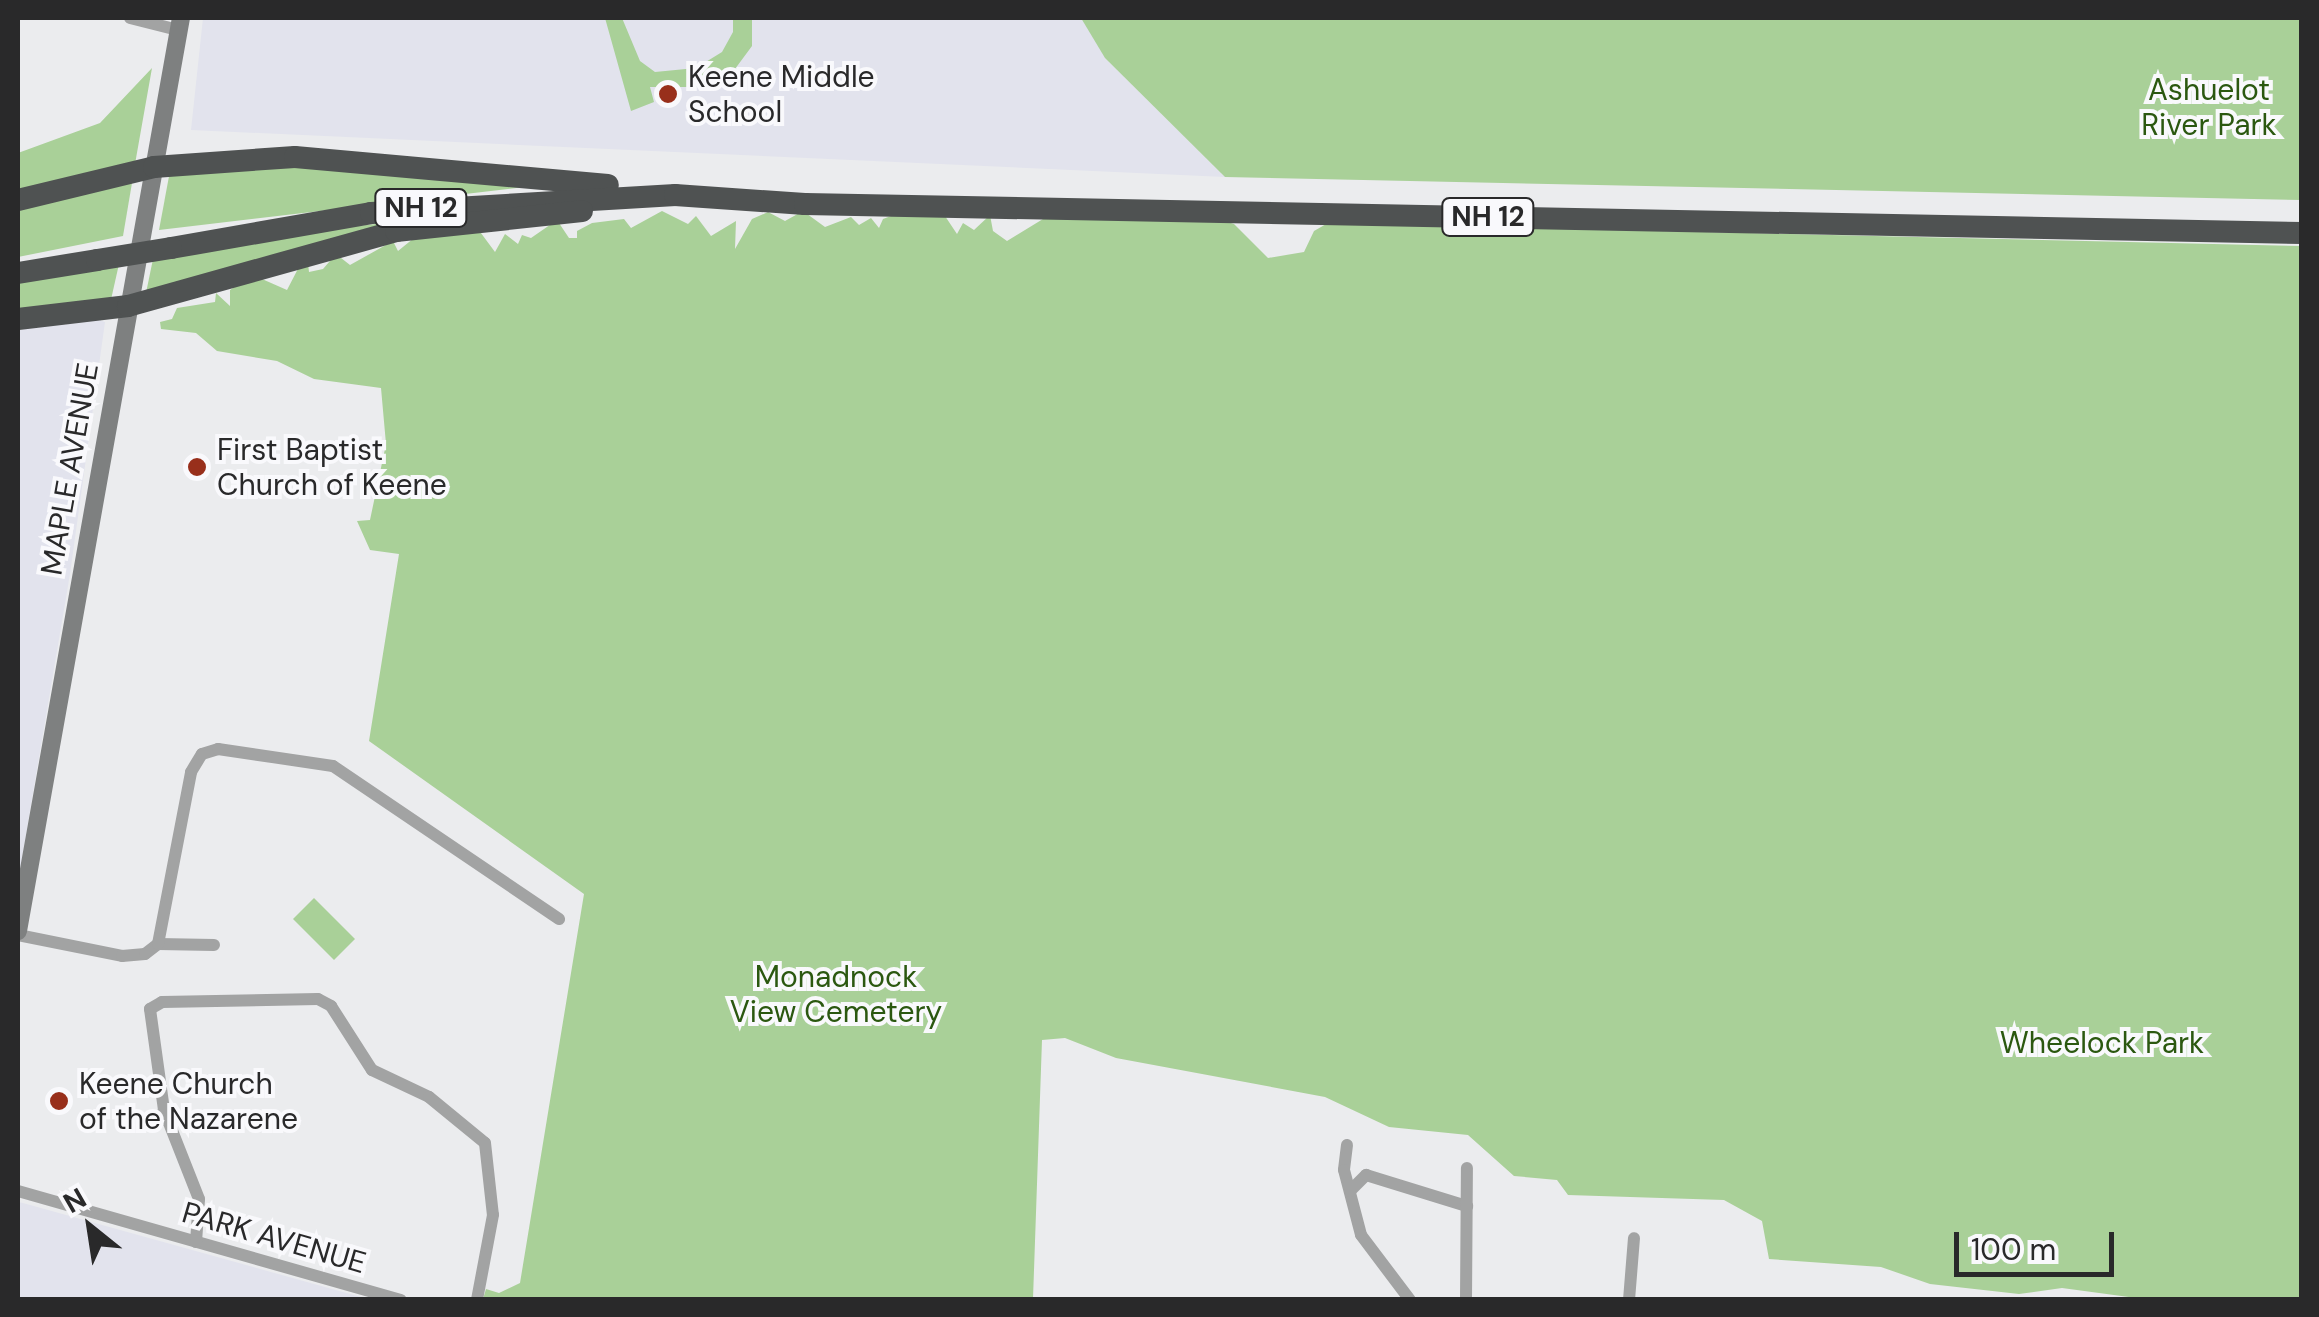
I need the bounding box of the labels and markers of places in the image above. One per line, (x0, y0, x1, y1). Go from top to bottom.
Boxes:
place label: Keene Middle School (688, 59, 875, 130)
marker: Keene Middle School (657, 83, 679, 105)
place label: First Baptist Church of Keene (217, 432, 447, 502)
marker: First Baptist Church of Keene (186, 456, 208, 478)
place label: Keene Church of the Nazarene (79, 1066, 298, 1136)
marker: Keene Church of the Nazarene (48, 1090, 70, 1112)

